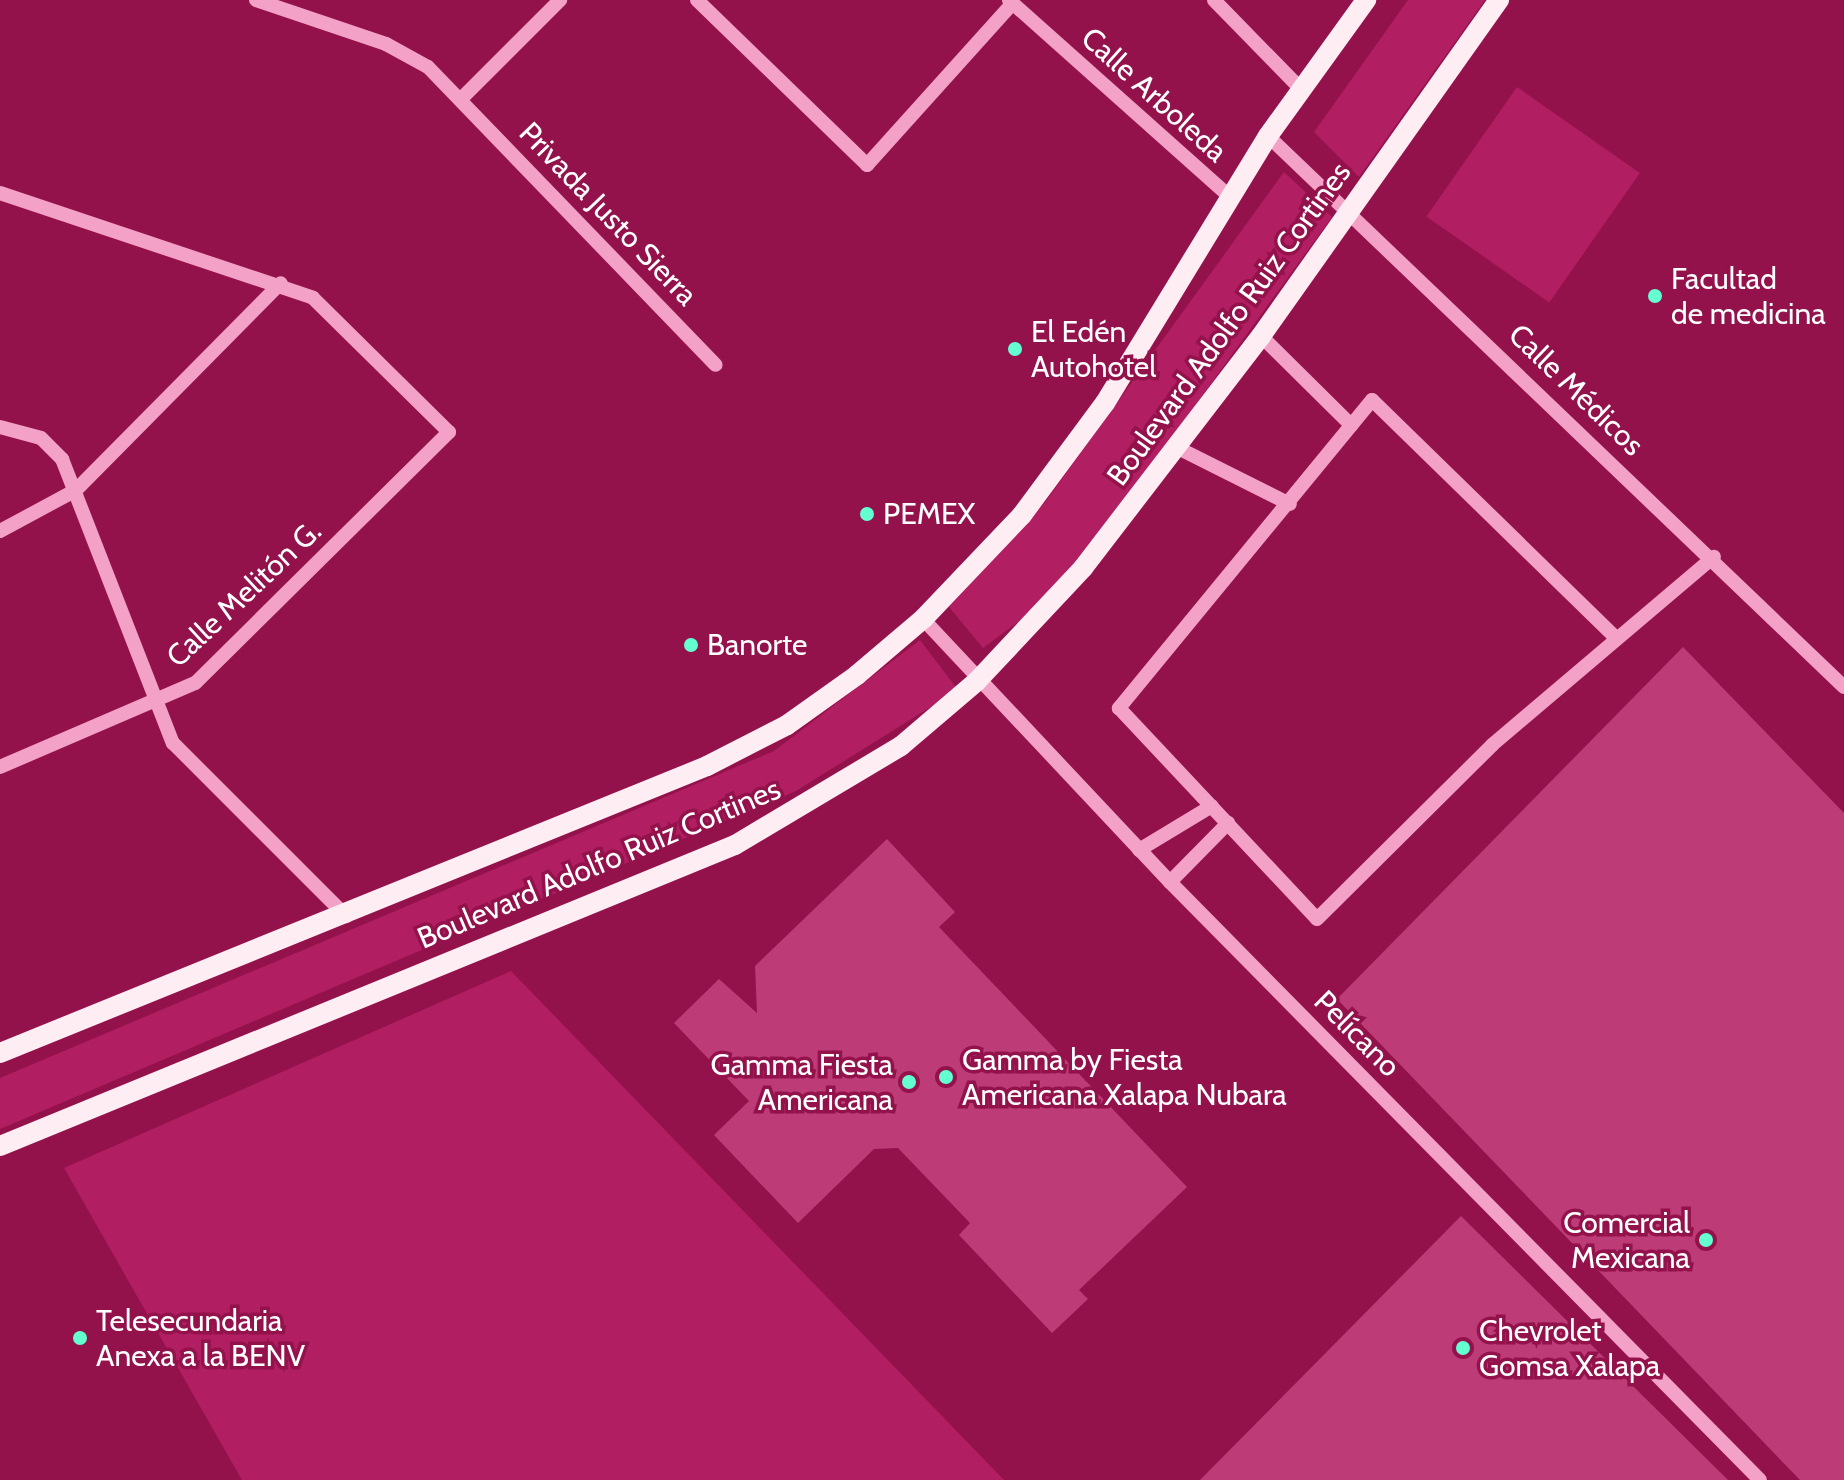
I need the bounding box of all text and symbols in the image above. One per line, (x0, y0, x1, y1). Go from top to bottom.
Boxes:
street label: Calle Arboleda (1074, 20, 1234, 170)
street label: Privada Justo Sierra (512, 115, 704, 313)
street label: Boulevard Adolfo Ruiz Cortines (1100, 155, 1358, 493)
place label: Facultad de medicina (1671, 261, 1826, 332)
marker: Facultad de medicina (1646, 287, 1664, 305)
place label: El Edén Autohotel (1031, 314, 1156, 384)
street label: Calle Médicos (1501, 317, 1651, 463)
marker: El Edén Autohotel (1006, 340, 1024, 358)
place label: PEMEX (883, 496, 975, 532)
marker: PEMEX (858, 505, 876, 523)
street label: Calle Melitón G. (159, 513, 329, 675)
place label: Banorte (707, 627, 807, 663)
marker: Banorte (682, 636, 700, 654)
street label: Boulevard Adolfo Ruiz Cortines (412, 771, 786, 957)
street label: Pelícano (1306, 983, 1408, 1085)
place label: Gamma by Fiesta Americana Xalapa Nubara (962, 1042, 1287, 1112)
place label: Gamma Fiesta Americana (711, 1047, 893, 1118)
marker: Gamma by Fiesta Americana Xalapa Nubara (937, 1068, 955, 1086)
marker: Gamma Fiesta Americana (900, 1073, 918, 1091)
place label: Comercial Mexicana (1563, 1205, 1690, 1276)
marker: Comercial Mexicana (1697, 1231, 1715, 1249)
place label: Telesecundaria Anexa a la BENV (96, 1303, 305, 1374)
place label: Chevrolet Gomsa Xalapa (1479, 1313, 1660, 1384)
marker: Telesecundaria Anexa a la BENV (71, 1329, 89, 1347)
marker: Chevrolet Gomsa Xalapa (1454, 1339, 1472, 1357)

